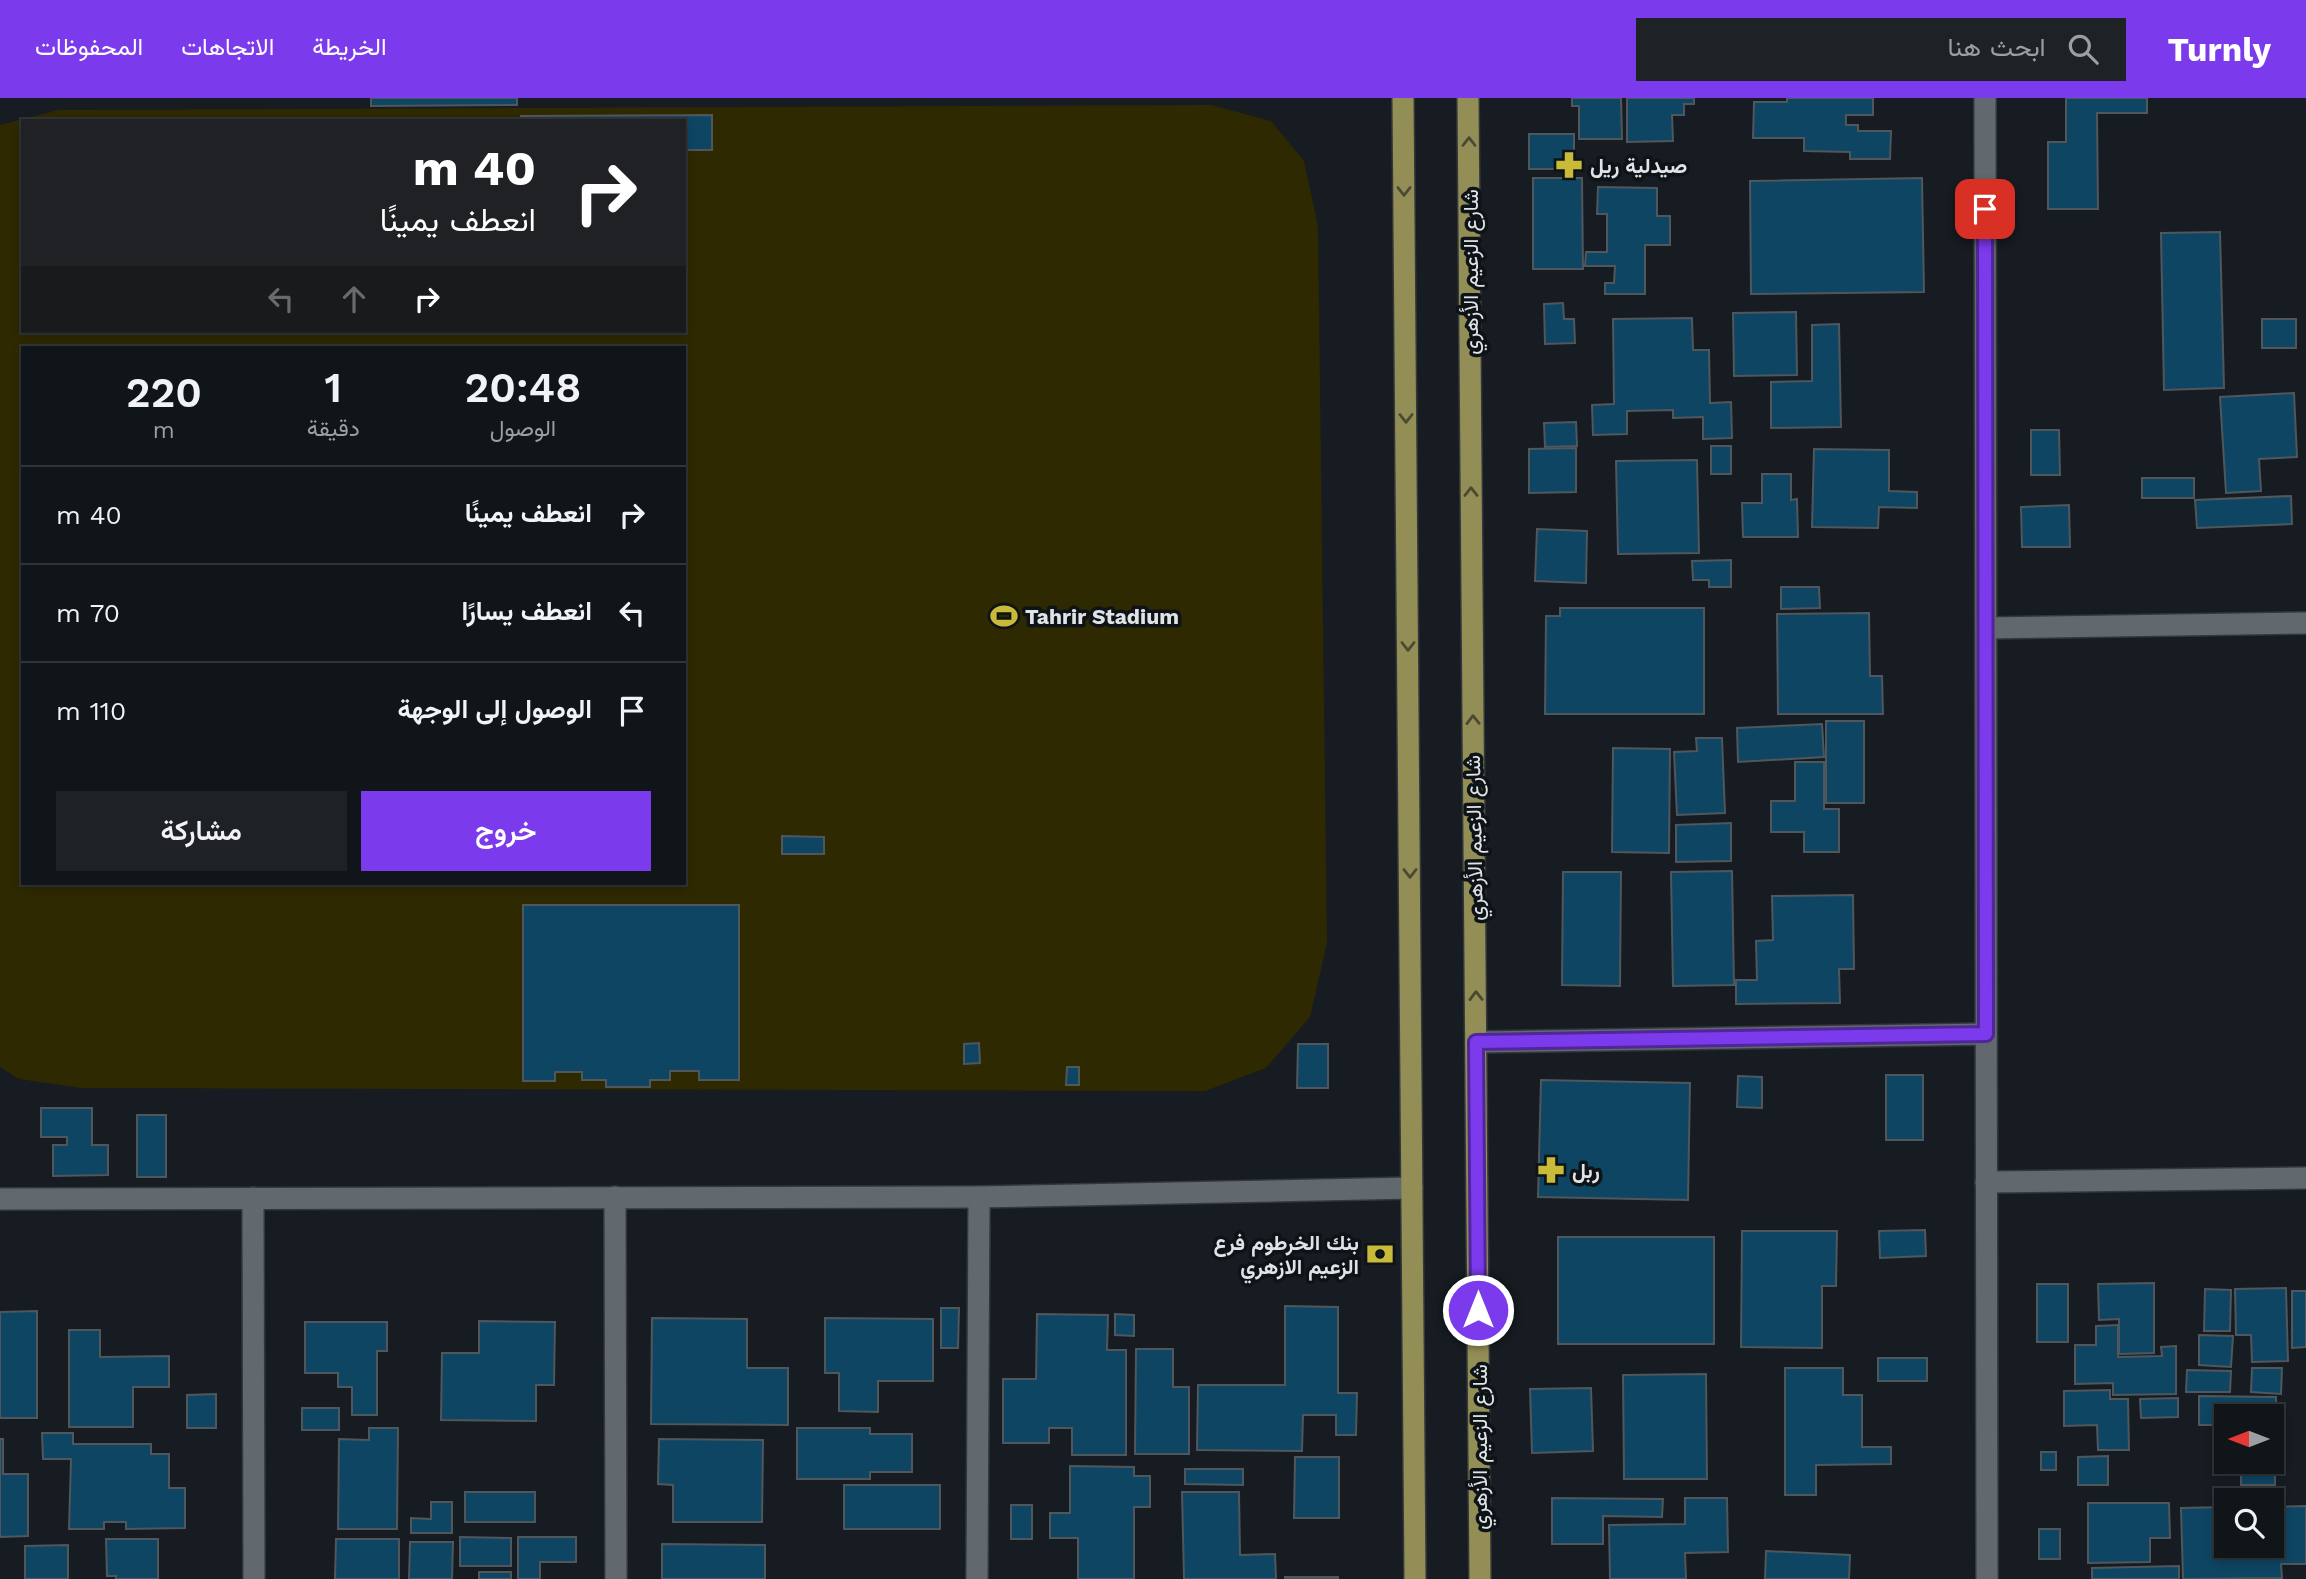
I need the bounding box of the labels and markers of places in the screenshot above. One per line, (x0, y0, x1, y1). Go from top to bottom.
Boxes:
pharmacy icon: صيدلية ريل (1554, 150, 1584, 180)
place label: صيدلية ريل (1590, 153, 1687, 179)
pin (1955, 179, 2015, 239)
sports icon: Tahrir Stadium (989, 601, 1019, 631)
place label: Tahrir Stadium (1025, 604, 1179, 629)
pharmacy icon: ربل (1536, 1155, 1566, 1185)
place label: ربل (1572, 1158, 1600, 1184)
place label: بنك الخرطوم فرع الزعيم الازهري (1214, 1230, 1359, 1284)
bank icon: بنك الخرطوم فرع الزعيم الازهري (1365, 1239, 1395, 1269)

